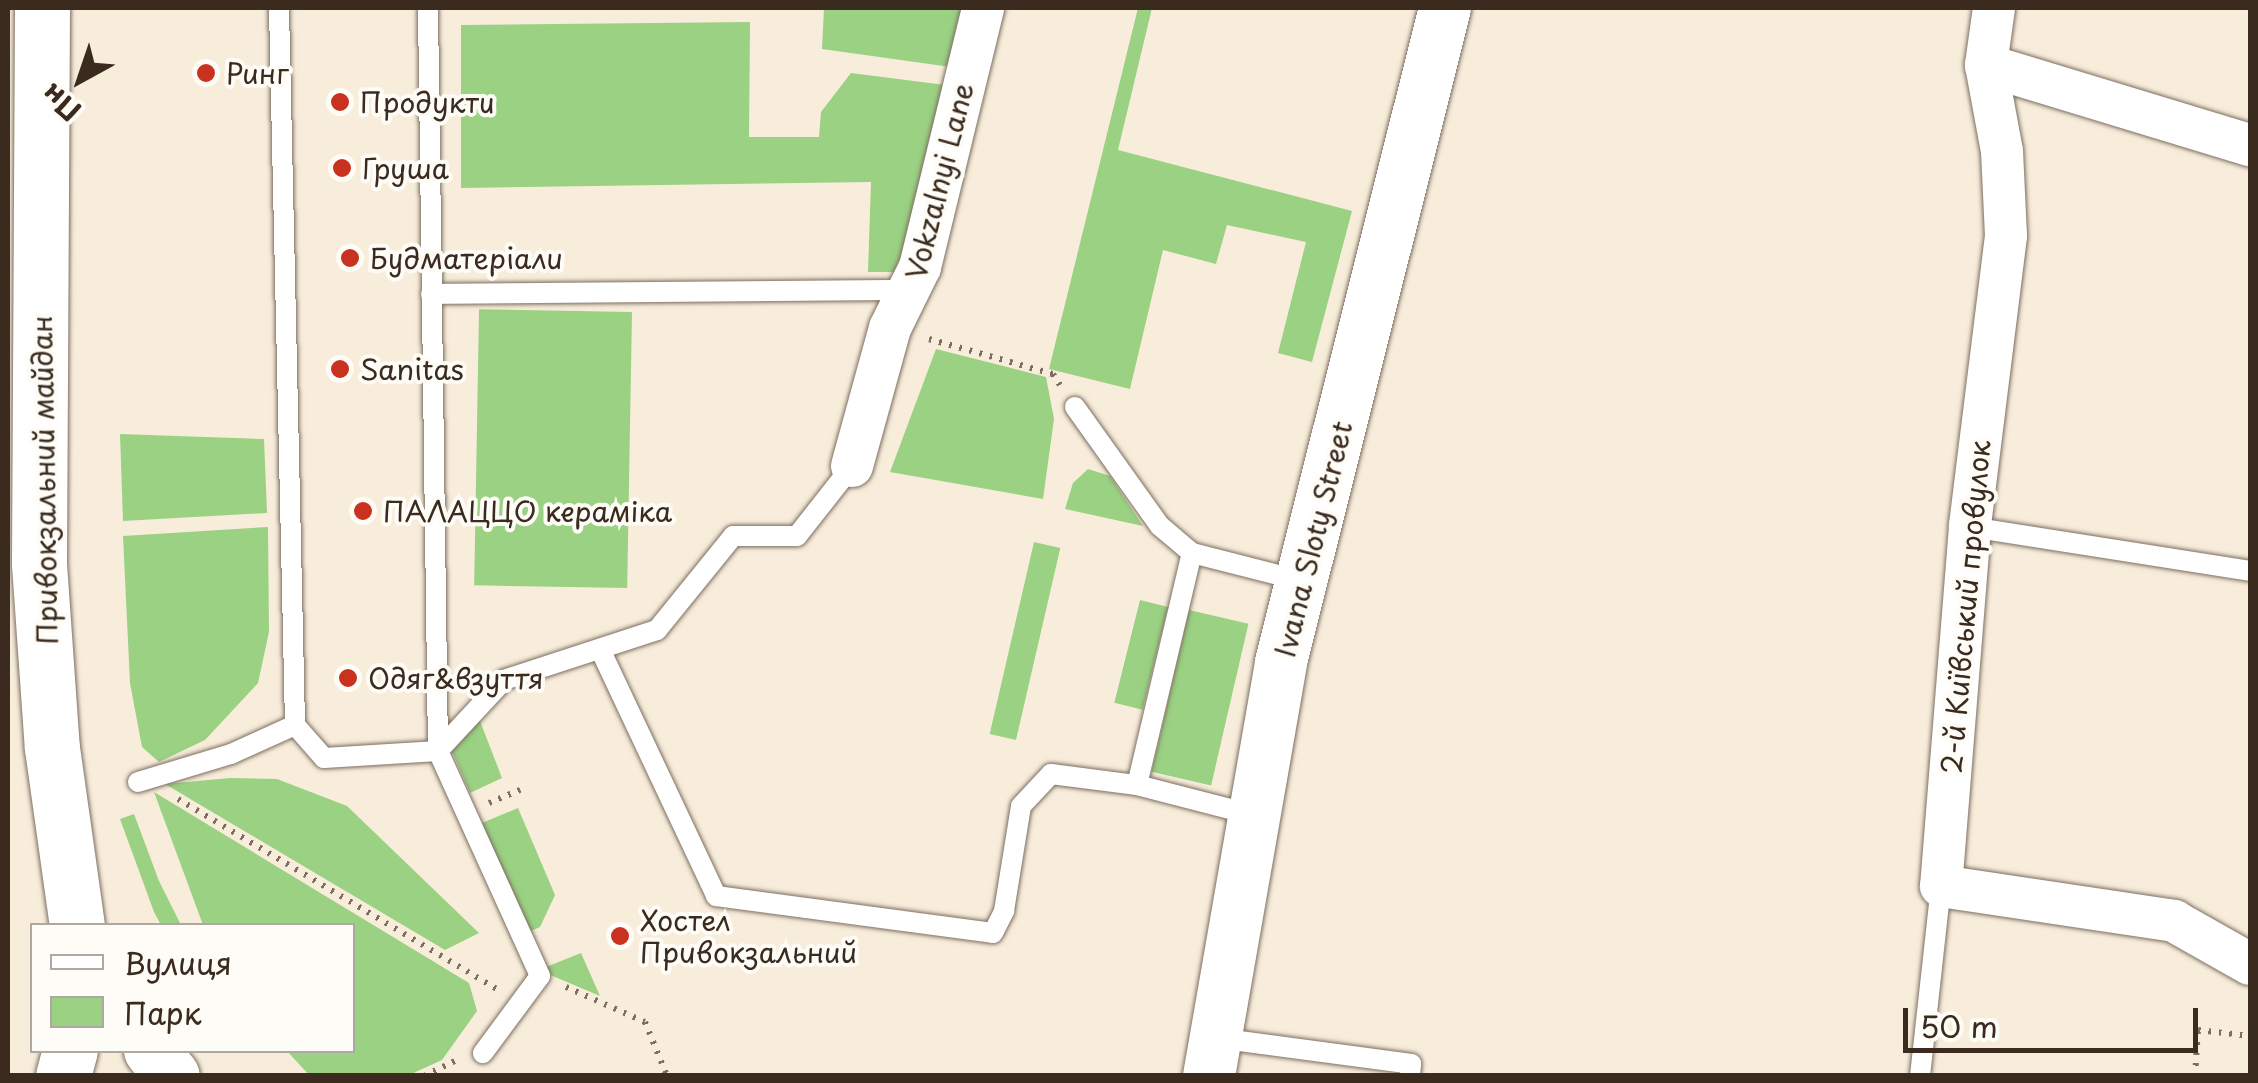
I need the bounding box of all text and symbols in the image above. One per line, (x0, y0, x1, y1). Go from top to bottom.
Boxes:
north arrow (30, 30, 130, 130)
place label: Ринг (226, 56, 289, 90)
marker: Ринг (195, 62, 217, 84)
text: Пн (31, 74, 90, 133)
street label: Vokzalnyi Lane (898, 79, 980, 283)
place label: Продукти (360, 85, 494, 119)
marker: Продукти (329, 91, 351, 113)
place label: Груша (362, 151, 449, 185)
marker: Груша (331, 157, 353, 179)
place label: Будматеріали (370, 241, 563, 275)
marker: Будматеріали (339, 247, 361, 269)
street label: Привокзальний майдан (24, 314, 64, 646)
place label: Sanitas (360, 352, 464, 386)
marker: Sanitas (329, 358, 351, 380)
street label: Ivana Sloty Street (1267, 416, 1359, 662)
street label: 2-й Київський провулок (1934, 439, 1996, 775)
place label: ПАЛАЦЦО кераміка (383, 494, 672, 528)
marker: ПАЛАЦЦО кераміка (352, 500, 374, 522)
place label: Одяг&взуття (368, 661, 544, 695)
marker: Одяг&взуття (337, 667, 359, 689)
place label: Хостел Привокзальний (640, 903, 857, 969)
legend (30, 923, 355, 1053)
marker: Хостел Привокзальний (609, 925, 631, 947)
text: Вулиця (124, 940, 232, 985)
scale bar (1908, 988, 2203, 1050)
text: Парк (124, 990, 201, 1035)
text: 50 m (1920, 1003, 1998, 1048)

